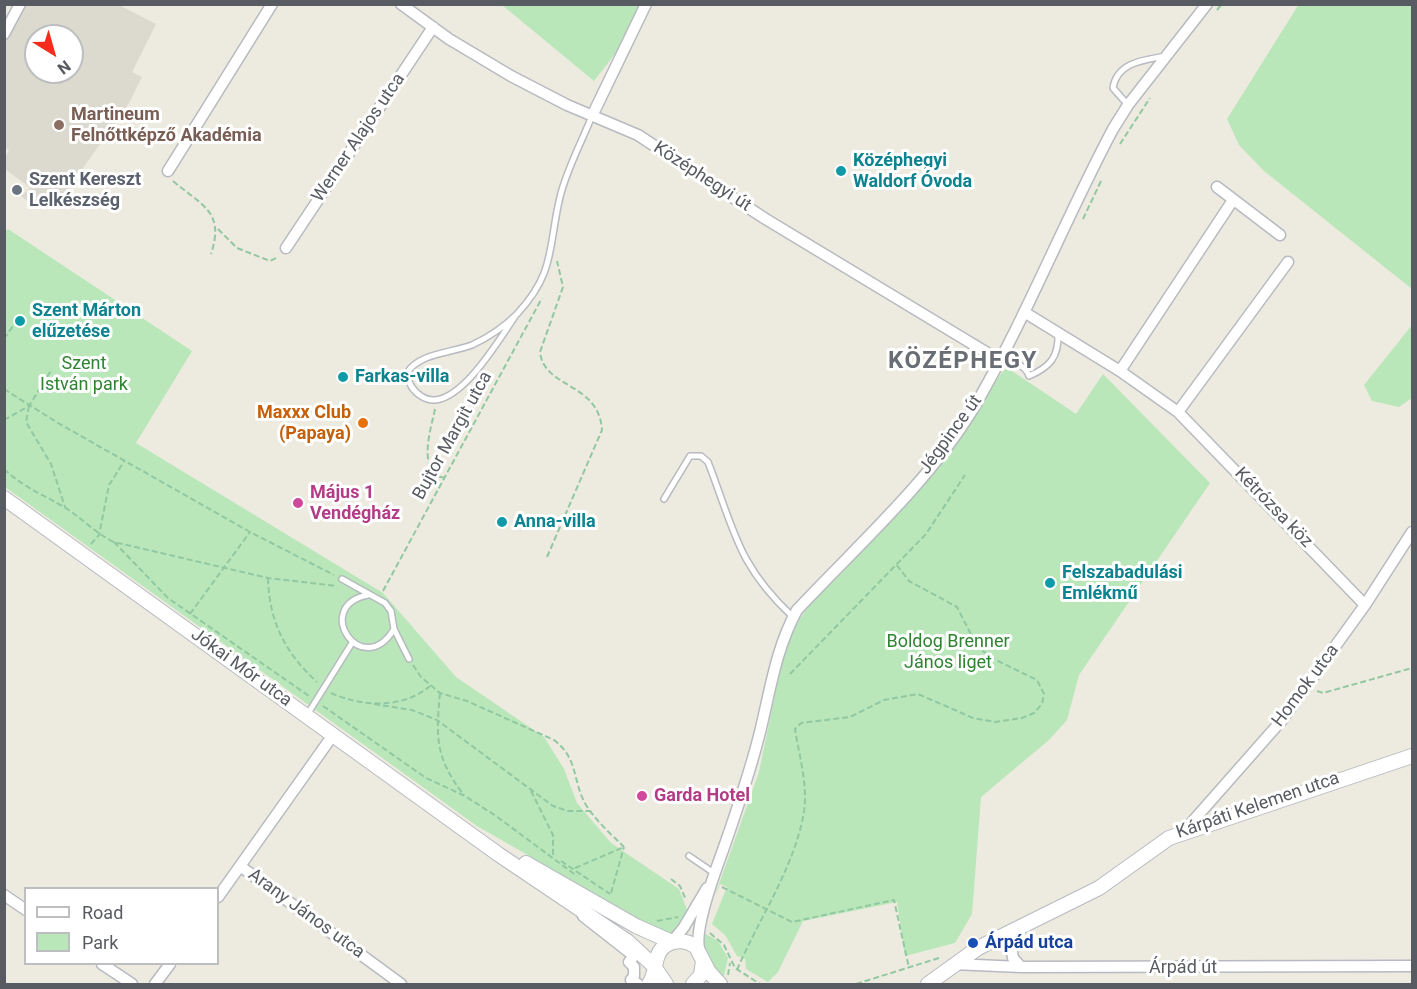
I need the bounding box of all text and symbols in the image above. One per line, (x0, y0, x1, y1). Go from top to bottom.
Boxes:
north arrow (24, 24, 84, 84)
text: N (54, 56, 74, 78)
street label: Werner Alajos utca (308, 70, 410, 206)
place label: Martineum Felnőttképző Akadémia (71, 104, 262, 146)
marker: Martineum Felnőttképző Akadémia (52, 118, 66, 132)
street label: Középhegyi út (649, 137, 755, 217)
place label: Középhegyi Waldorf Óvoda (853, 150, 972, 192)
marker: Középhegyi Waldorf Óvoda (834, 164, 848, 178)
place label: Szent Kereszt Lelkészség (29, 169, 141, 212)
marker: Szent Kereszt Lelkészség (10, 183, 24, 197)
place label: Szent Márton elűzetése (32, 300, 141, 342)
marker: Szent Márton elűzetése (13, 314, 27, 328)
district label: KÖZÉPHEGY (888, 348, 1038, 376)
park label: Szent István park (40, 353, 128, 395)
place label: Farkas-villa (355, 366, 449, 388)
street label: Bujtor Margit utca (409, 368, 497, 504)
marker: Farkas-villa (336, 370, 350, 384)
street label: Jégpince út (915, 391, 987, 479)
place label: Maxxx Club (Papaya) (257, 402, 351, 444)
marker: Maxxx Club (Papaya) (356, 416, 370, 430)
street label: Kétrózsa köz (1229, 463, 1317, 553)
place label: Május 1 Vendégház (310, 482, 400, 524)
marker: Május 1 Vendégház (291, 496, 305, 510)
place label: Anna-villa (514, 511, 596, 533)
marker: Anna-villa (495, 515, 509, 529)
place label: Felszabadulási Emlékmű (1062, 562, 1183, 604)
marker: Felszabadulási Emlékmű (1043, 576, 1057, 590)
street label: Jókai Mór utca (186, 624, 296, 712)
park label: Boldog Brenner János liget (886, 631, 1010, 674)
street label: Homok utca (1268, 640, 1344, 732)
street label: Kárpáti Kelemen utca (1174, 768, 1342, 844)
place label: Garda Hotel (654, 785, 750, 807)
marker: Garda Hotel (635, 789, 649, 803)
street label: Arany János utca (243, 864, 369, 964)
legend (24, 887, 219, 965)
text: Road (82, 902, 123, 923)
text: Park (82, 932, 118, 953)
place label: Árpád utca (985, 932, 1073, 954)
marker: Árpád utca (966, 936, 980, 950)
street label: Árpád út (1149, 957, 1217, 979)

